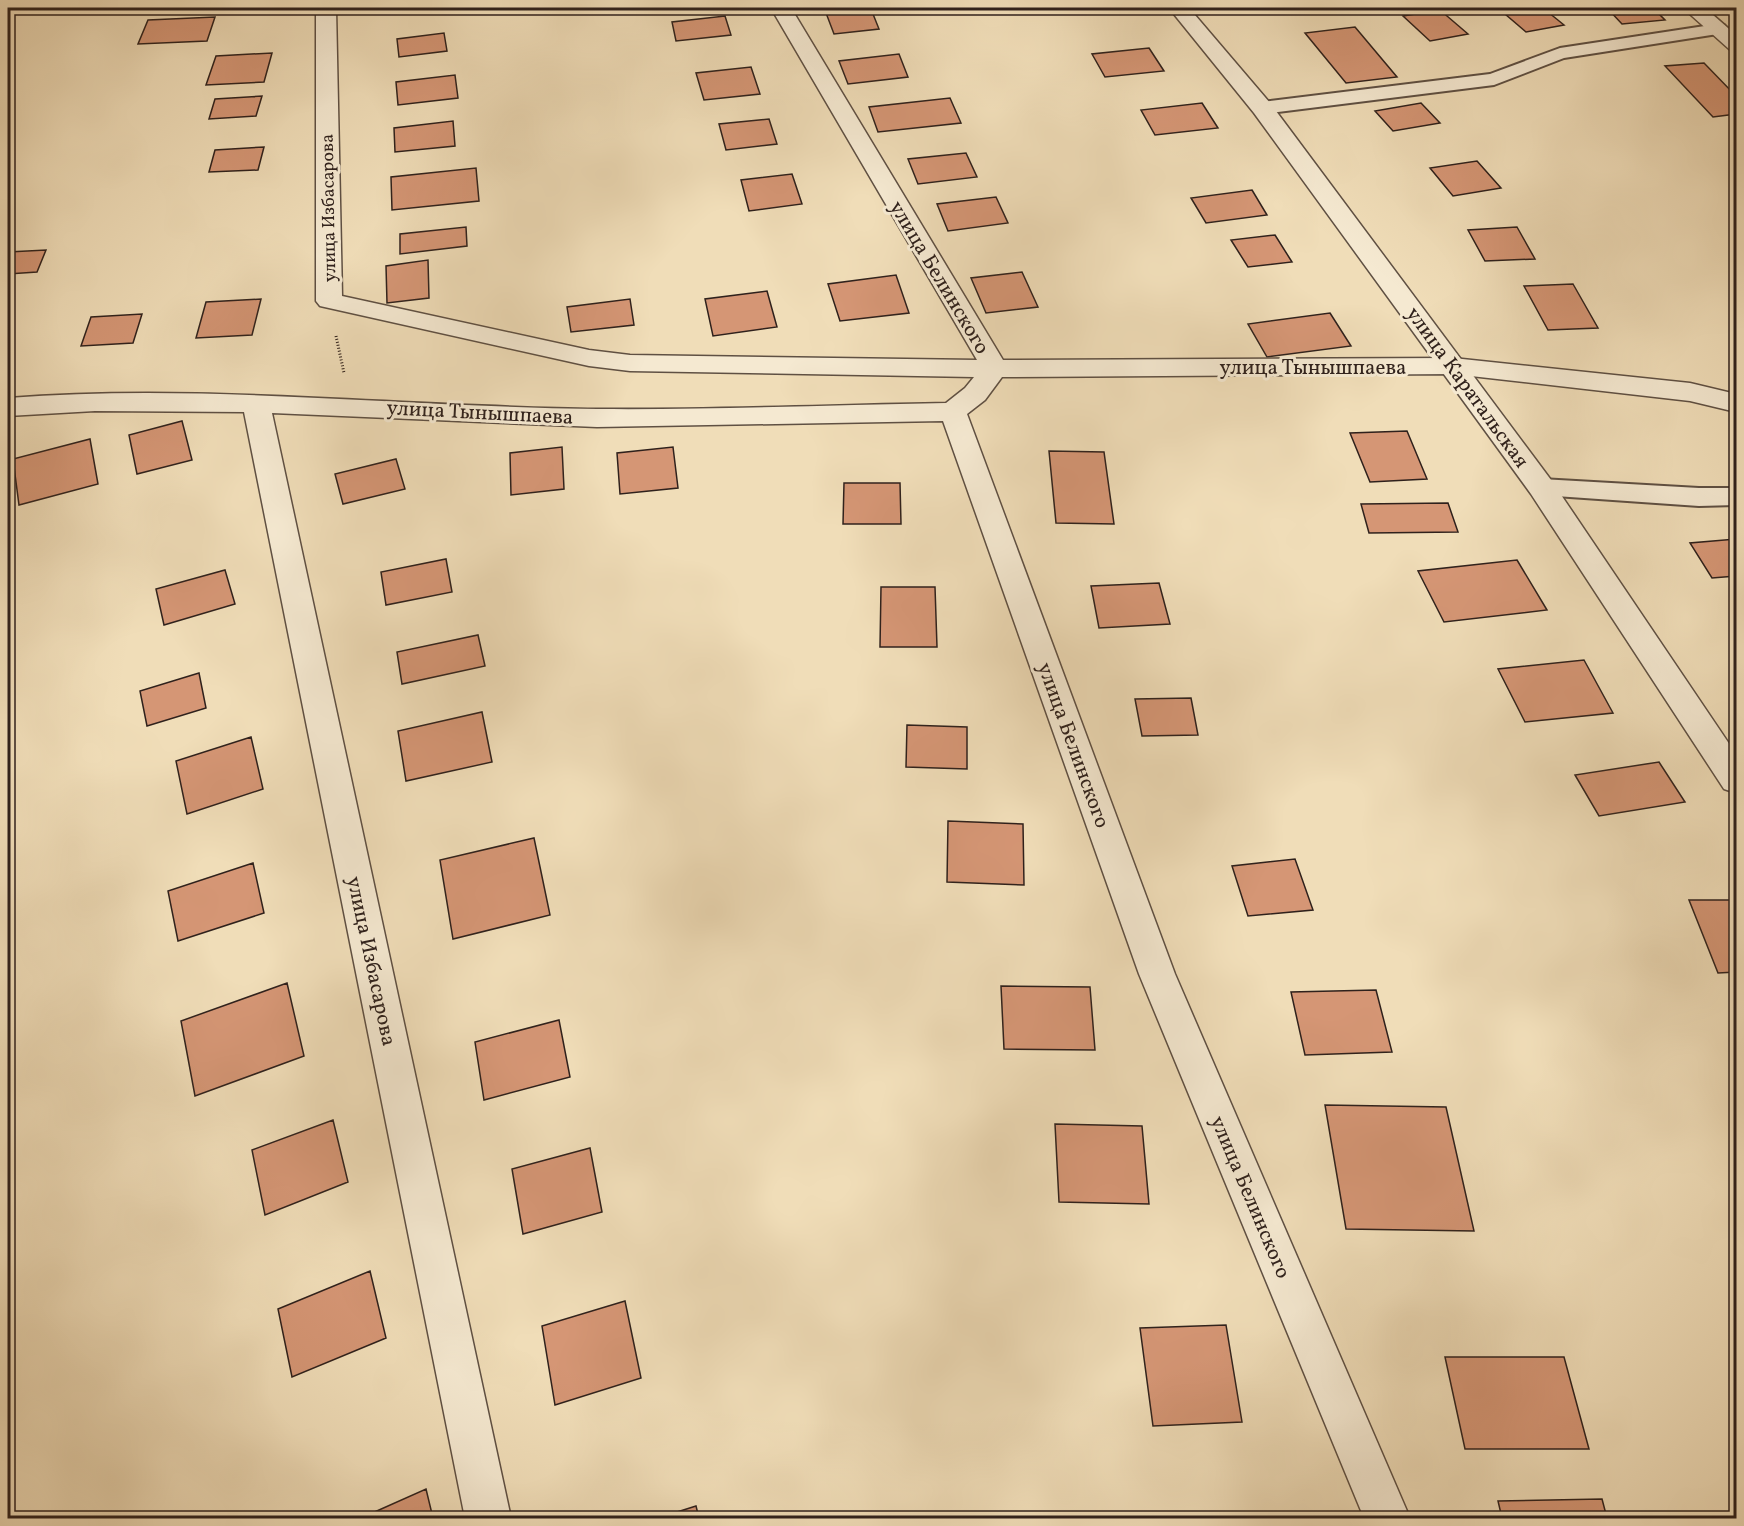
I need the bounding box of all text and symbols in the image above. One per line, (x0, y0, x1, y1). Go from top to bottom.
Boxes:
street label: улица Избасарова (316, 134, 343, 282)
street label: улица Белинского (881, 196, 996, 360)
street label: улица Каратальская (1398, 301, 1535, 474)
street label: улица Тынышпаева (1219, 354, 1407, 383)
street label: улица Тынышпаева (386, 394, 574, 433)
street label: улица Белинского (1029, 659, 1116, 832)
street label: улица Избасарова (338, 874, 403, 1049)
street label: улица Белинского (1202, 1112, 1297, 1283)

